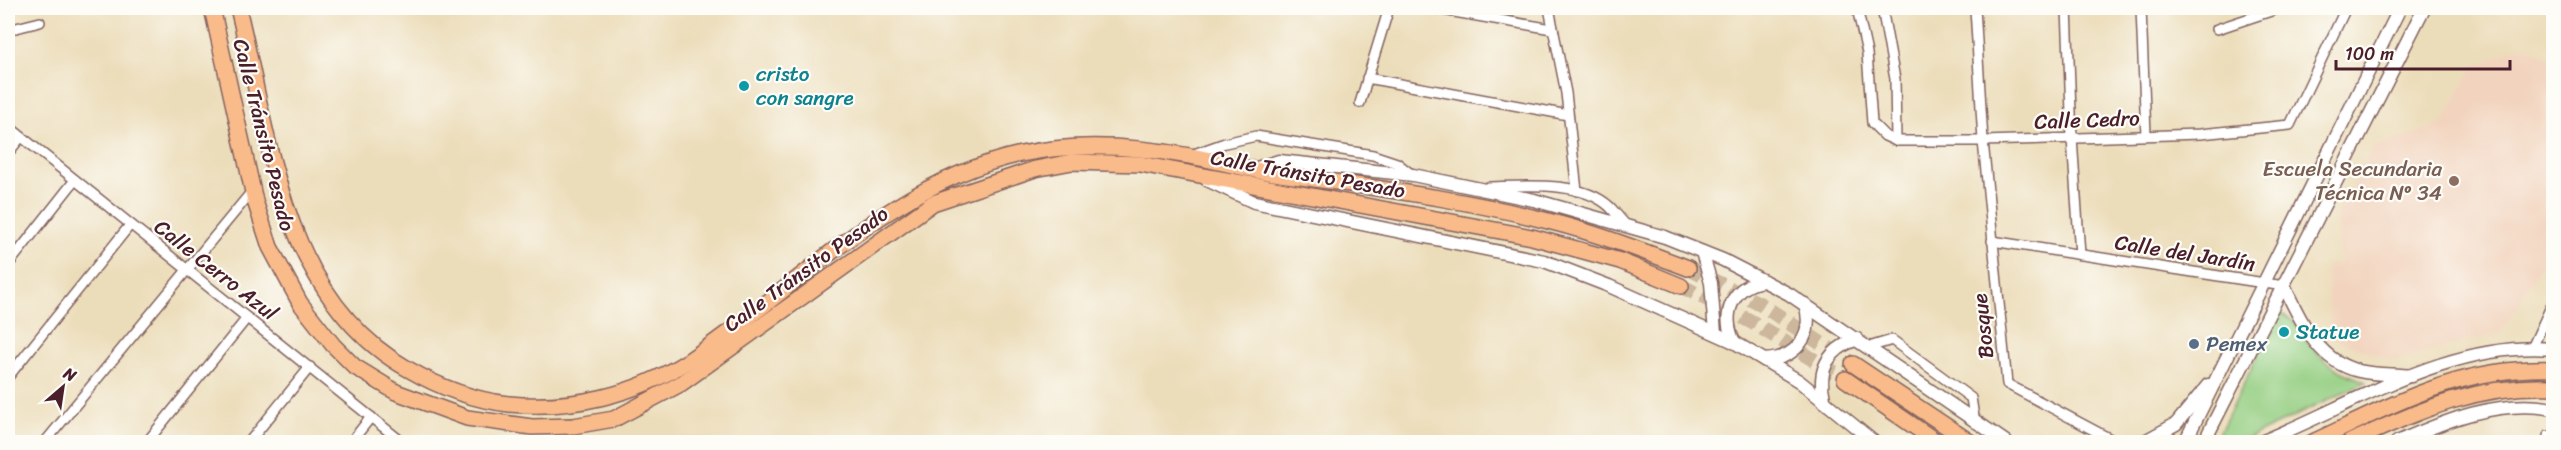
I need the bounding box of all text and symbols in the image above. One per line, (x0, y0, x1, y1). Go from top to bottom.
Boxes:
scale bar (2336, 33, 2510, 71)
street label: Calle Tránsito Pesado (222, 35, 306, 236)
text: 100 m (2345, 38, 2394, 70)
place label: cristo con sangre (756, 55, 854, 117)
marker: cristo con sangre (737, 79, 751, 93)
street label: Calle Cedro (2034, 99, 2141, 141)
street label: Calle Tránsito Pesado (1208, 138, 1409, 210)
place label: Escuela Secundaria Técnica Nº 34 (2263, 150, 2442, 212)
marker: Escuela Secundaria Técnica Nº 34 (2447, 174, 2461, 188)
street label: Calle Tránsito Pesado (715, 196, 897, 342)
street label: Calle Cerro Azul (145, 209, 287, 332)
street label: Calle del Jardín (2112, 223, 2258, 283)
street label: Bosque (1961, 292, 2005, 360)
place label: Statue (2296, 313, 2359, 351)
place label: Pemex (2206, 325, 2267, 363)
marker: Statue (2277, 325, 2291, 339)
marker: Pemex (2187, 337, 2201, 351)
north arrow (33, 357, 93, 417)
text: N (57, 358, 83, 390)

